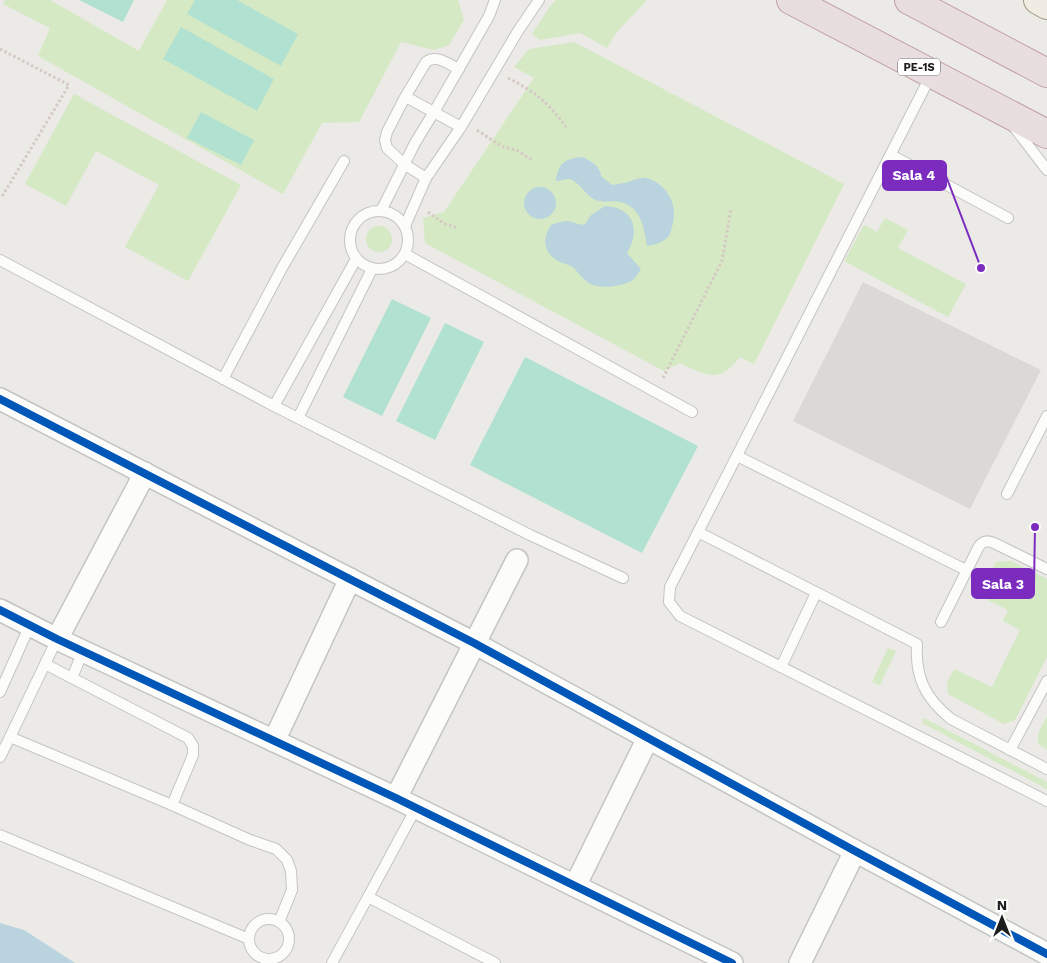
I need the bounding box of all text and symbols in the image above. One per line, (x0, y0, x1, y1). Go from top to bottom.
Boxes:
road number: PE-1S (898, 58, 940, 76)
callout: Sala 4 (883, 161, 946, 190)
text: Sala 4 (893, 167, 935, 183)
callout: Sala 3 (972, 569, 1034, 598)
text: Sala 3 (982, 576, 1024, 592)
north arrow (977, 893, 1027, 943)
text: N (997, 897, 1007, 913)

